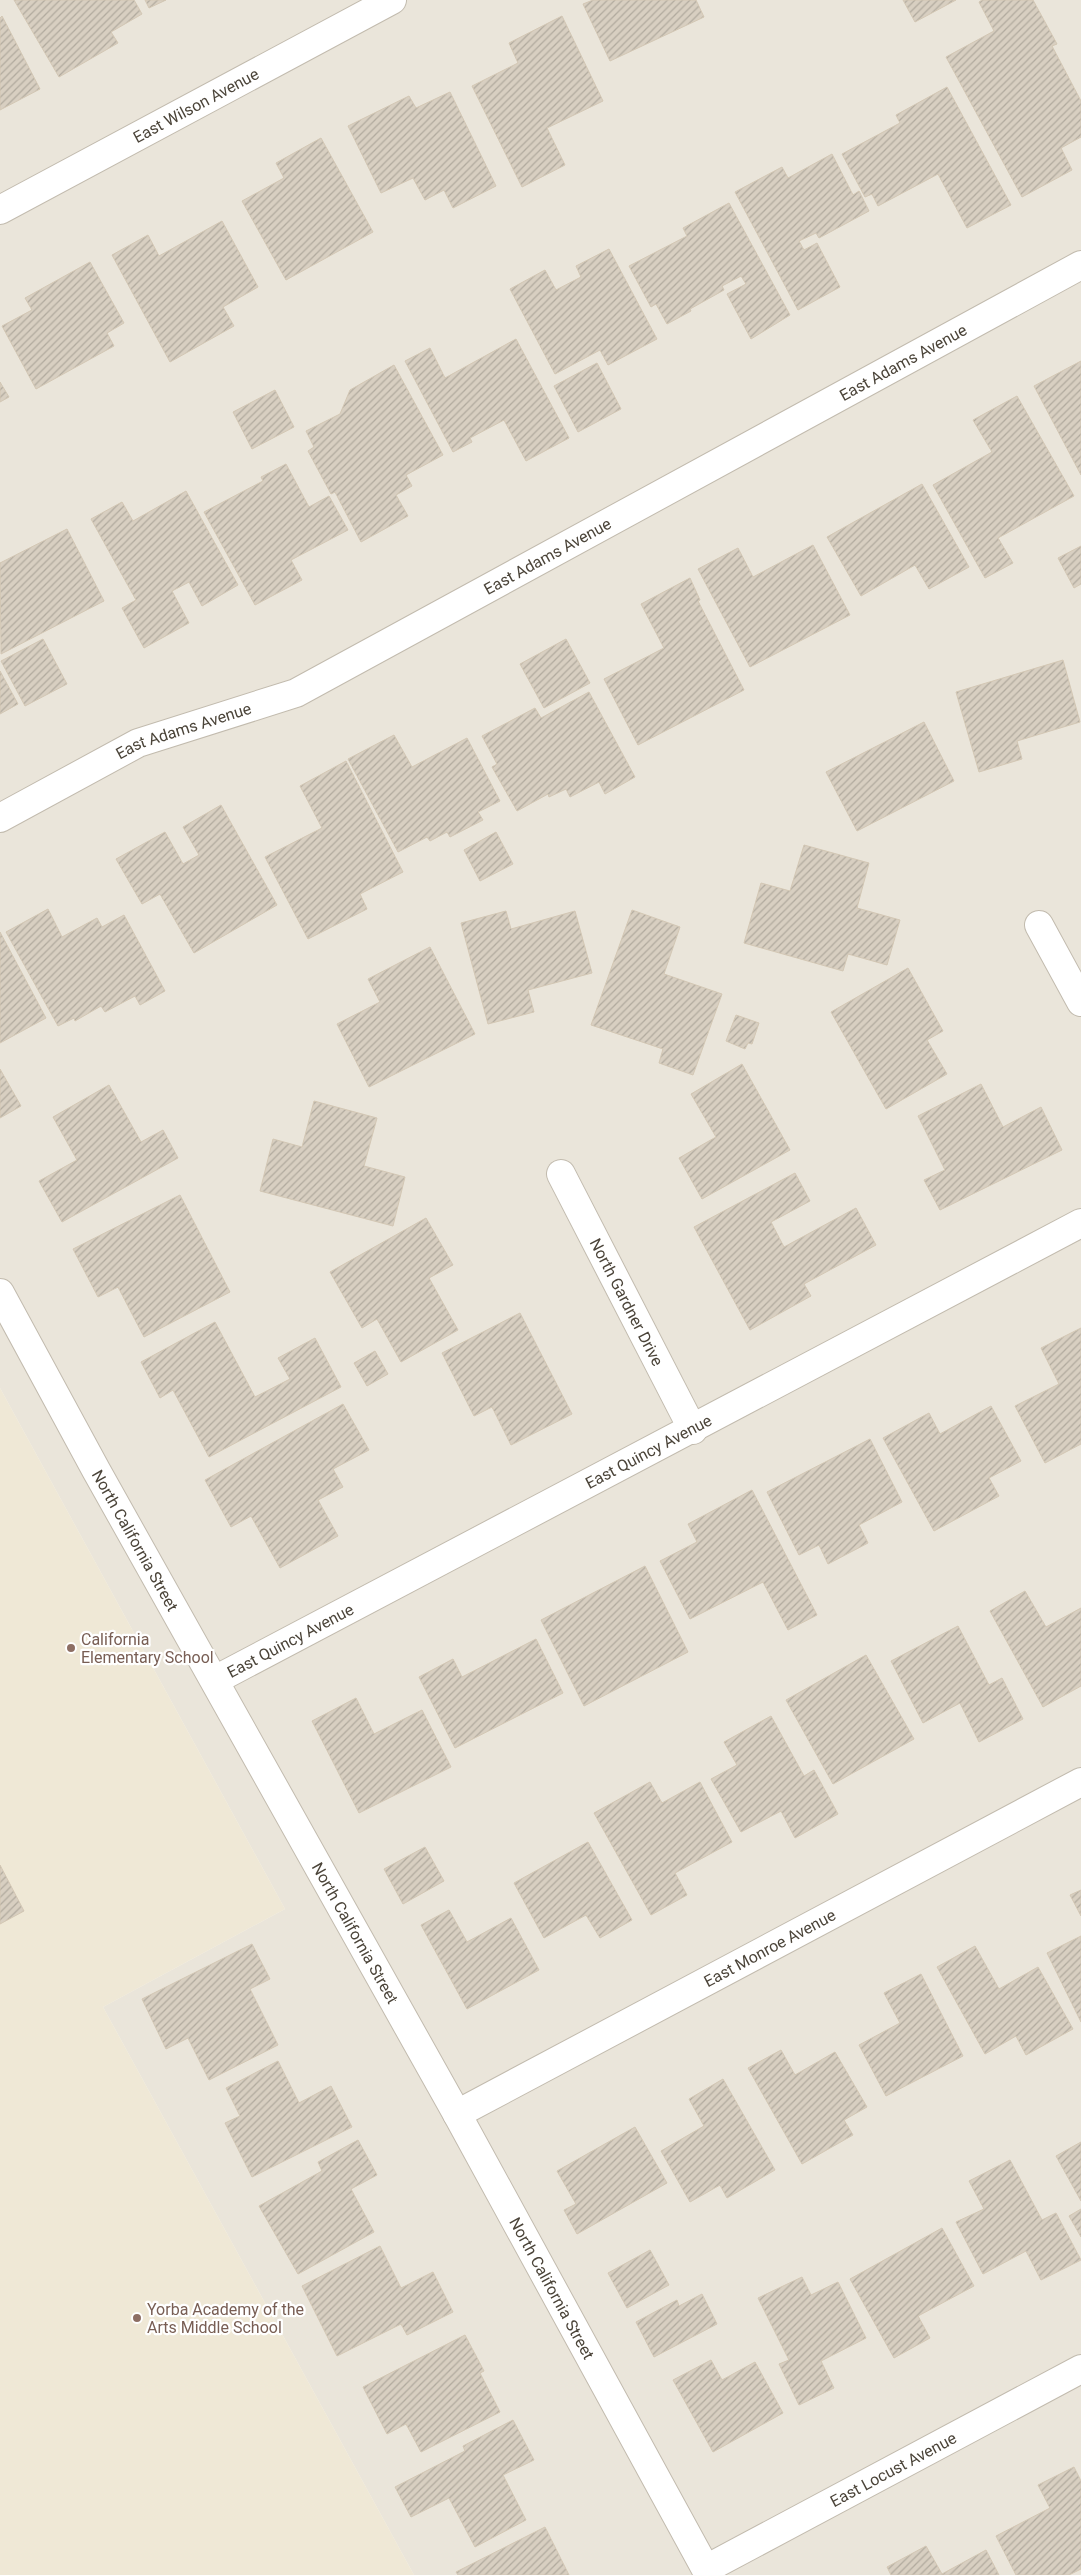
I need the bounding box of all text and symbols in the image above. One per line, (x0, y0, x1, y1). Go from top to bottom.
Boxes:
street label: East Wilson Avenue (130, 64, 262, 147)
street label: East Adams Avenue (836, 320, 970, 405)
street label: East Adams Avenue (481, 514, 614, 599)
street label: East Adams Avenue (113, 699, 253, 763)
street label: North Gardner Drive (586, 1235, 667, 1369)
street label: East Quincy Avenue (582, 1411, 715, 1493)
street label: North California Street (88, 1467, 182, 1615)
street label: East Quincy Avenue (224, 1600, 357, 1682)
place label: California Elementary School (81, 1630, 214, 1667)
marker: California Elementary School (65, 1642, 77, 1654)
street label: North California Street (308, 1859, 402, 2007)
street label: East Monroe Avenue (701, 1905, 839, 1991)
street label: North California Street (505, 2214, 598, 2363)
place label: Yorba Academy of the Arts Middle School (147, 2300, 304, 2337)
marker: Yorba Academy of the Arts Middle School (131, 2312, 143, 2324)
street label: East Locust Avenue (827, 2428, 960, 2511)

